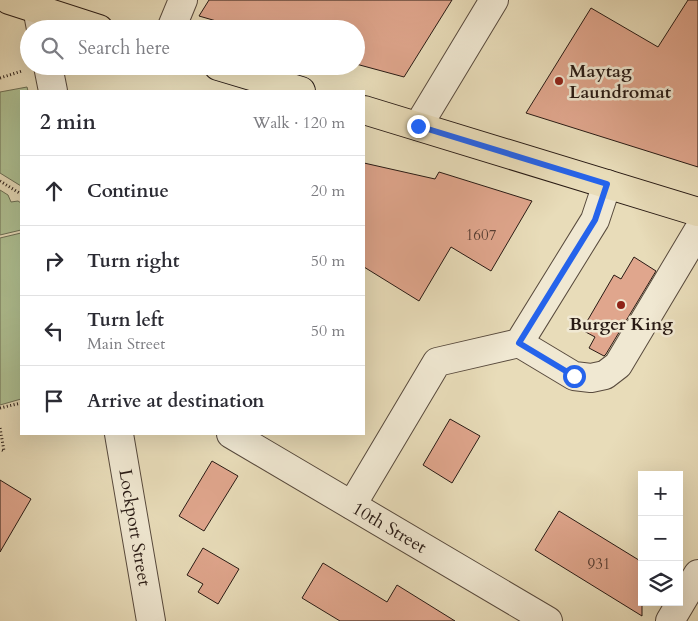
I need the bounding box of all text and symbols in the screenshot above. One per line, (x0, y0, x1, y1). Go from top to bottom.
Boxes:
search box (20, 20, 365, 75)
icon: search (38, 34, 66, 62)
text: Search here (78, 35, 170, 61)
place label: Maytag Laundromat (569, 59, 672, 105)
marker: Maytag Laundromat (553, 75, 565, 87)
text: 2 min (40, 108, 96, 137)
text: Walk · 120 m (253, 112, 345, 134)
route end (407, 115, 430, 138)
icon: ahead (40, 177, 68, 205)
text: Continue (87, 178, 169, 204)
text: 20 m (311, 180, 345, 202)
house number: 1607 (466, 225, 497, 245)
icon: right (40, 247, 68, 275)
text: Turn right (87, 248, 179, 274)
text: 50 m (311, 250, 345, 272)
marker: Burger King (615, 299, 627, 311)
text: Turn left (87, 307, 164, 333)
place label: Burger King (569, 312, 673, 337)
icon: left (40, 317, 68, 345)
text: 50 m (311, 320, 345, 342)
text: Main Street (87, 333, 165, 355)
route start (563, 365, 586, 388)
icon: arrive (40, 387, 68, 415)
text: Arrive at destination (87, 388, 264, 414)
street label: Lockport Street (112, 467, 157, 588)
map controls (638, 471, 683, 606)
button: + (638, 471, 683, 516)
street label: 10th Street (347, 496, 431, 560)
button: − (638, 516, 683, 561)
house number: 931 (587, 554, 611, 574)
button: layers (638, 561, 683, 606)

